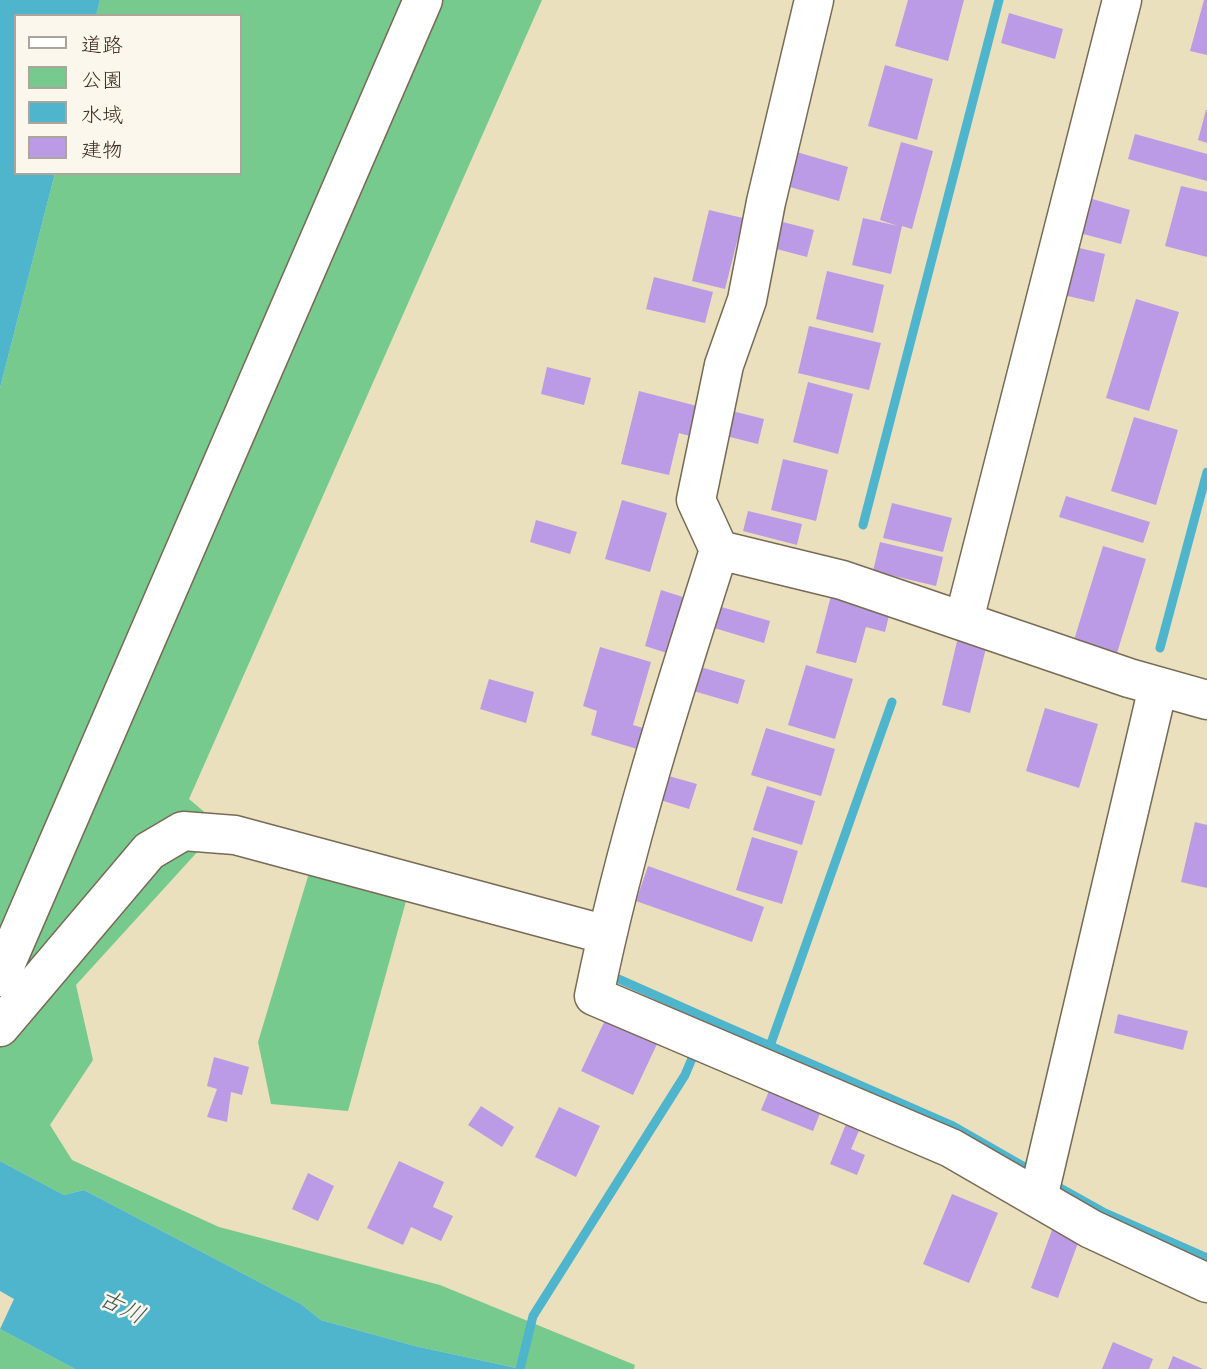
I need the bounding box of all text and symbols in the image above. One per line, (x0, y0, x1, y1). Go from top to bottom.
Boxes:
legend (14, 14, 242, 175)
text: 道路 (81, 30, 123, 57)
text: 公園 (81, 65, 123, 92)
text: 水域 (81, 100, 123, 127)
text: 建物 (81, 135, 123, 162)
water label: 古川 (94, 1283, 150, 1331)

